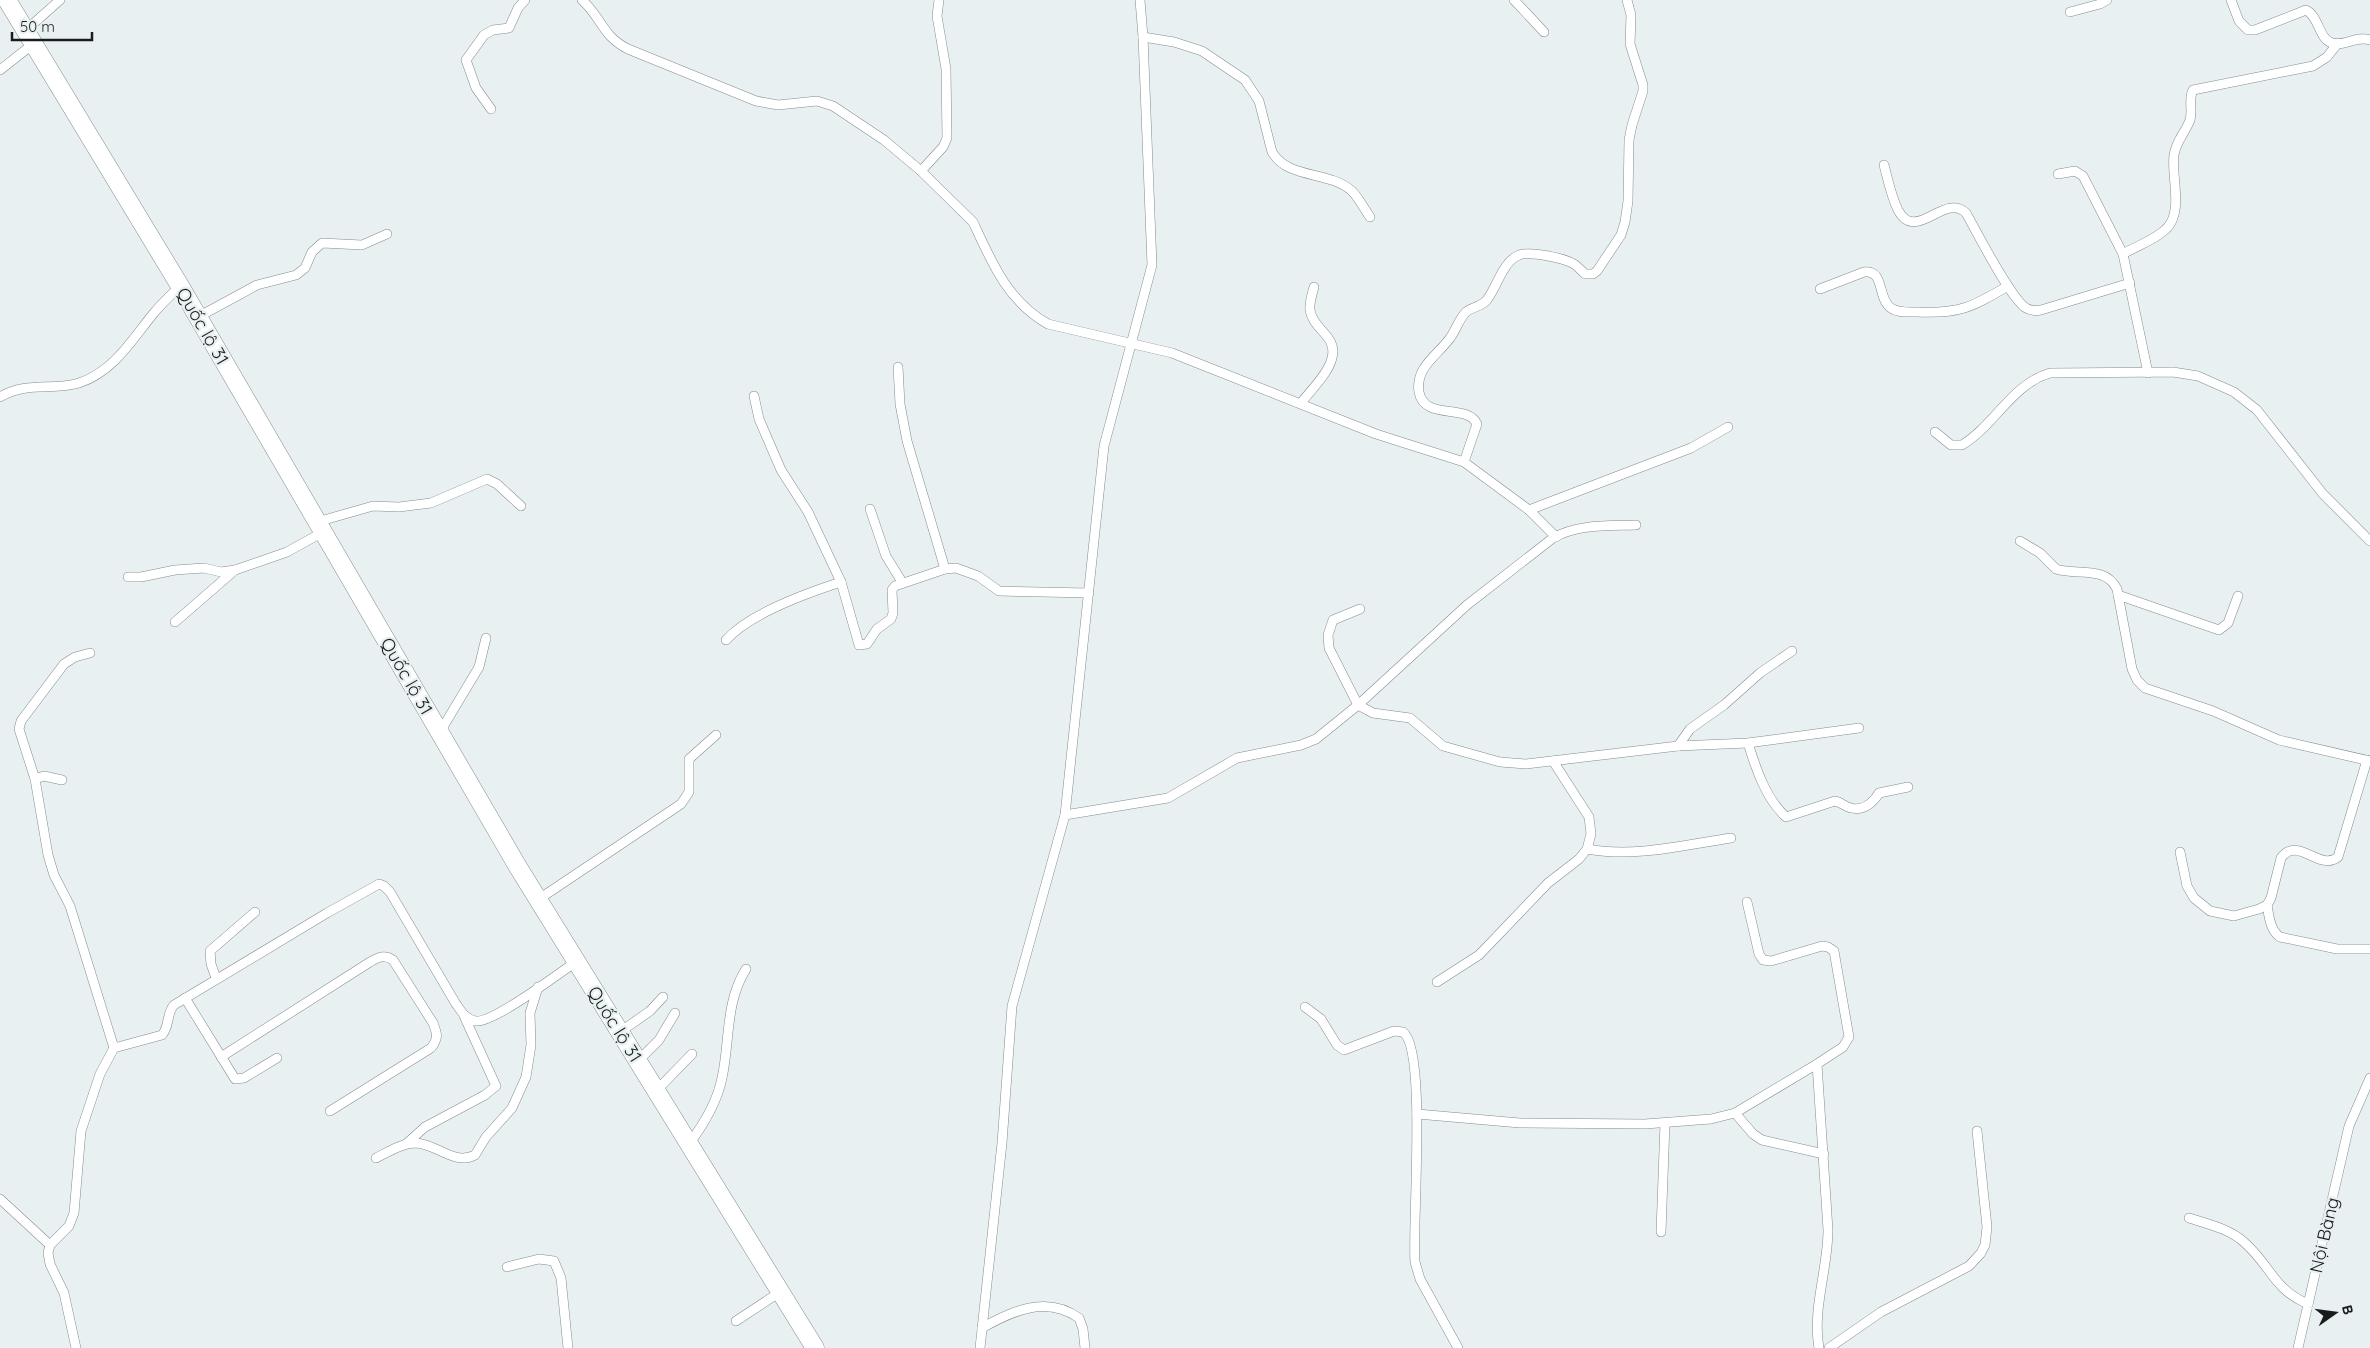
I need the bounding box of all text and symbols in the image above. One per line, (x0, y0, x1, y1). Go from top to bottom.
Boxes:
scale bar (12, 10, 92, 42)
text: 50 m (20, 17, 55, 36)
street label: Quốc lộ 31 (172, 283, 234, 369)
street label: Quốc lộ 31 (376, 633, 438, 719)
street label: Quốc lộ 31 (583, 982, 647, 1066)
street label: Nội Bàng (2304, 1195, 2344, 1275)
north arrow (2310, 1288, 2360, 1338)
text: B (2338, 1303, 2357, 1316)

